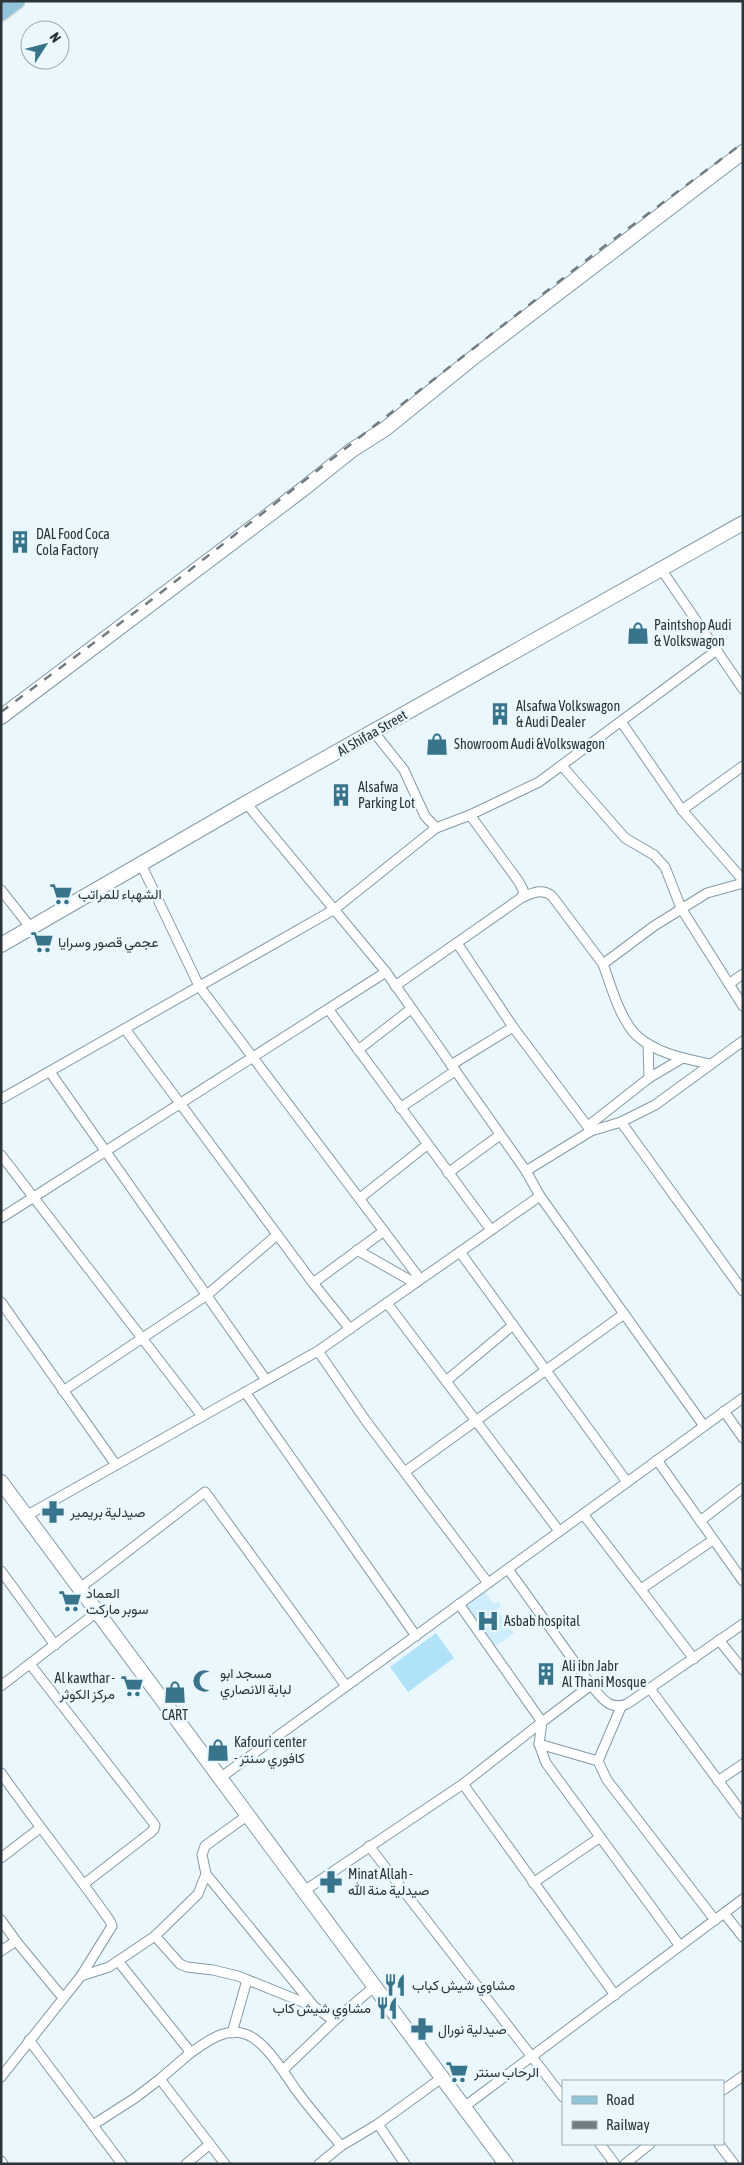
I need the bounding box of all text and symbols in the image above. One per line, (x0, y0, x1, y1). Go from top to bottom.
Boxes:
north arrow (20, 20, 70, 70)
text: N (47, 29, 64, 45)
place label: DAL Food Coca Cola Factory (36, 526, 110, 558)
building icon: DAL Food Coca Cola Factory (7, 529, 33, 555)
place label: Paintshop Audi & Volkswagon (654, 617, 731, 649)
shop icon: Paintshop Audi & Volkswagon (625, 620, 651, 646)
place label: Alsafwa Volkswagon & Audi Dealer (516, 698, 620, 730)
building icon: Alsafwa Volkswagon & Audi Dealer (487, 701, 513, 727)
street label: Al Shifaa Street (334, 707, 410, 759)
shop icon: Showroom Audi &Volkswagon (424, 731, 450, 757)
place label: Showroom Audi &Volkswagon (454, 736, 605, 752)
place label: Alsafwa Parking Lot (358, 779, 415, 811)
building icon: Alsafwa Parking Lot (328, 782, 354, 808)
supermarket icon: الشهباء للمراتب (48, 881, 74, 907)
place label: الشهباء للمراتب (78, 886, 162, 903)
supermarket icon: عجمي قصور وسرايا (29, 929, 55, 955)
place label: عجمي قصور وسرايا (58, 934, 158, 954)
pharmacy icon: صيدلية بريمير (40, 1499, 66, 1525)
place label: صيدلية بريمير (69, 1504, 146, 1521)
place label: العماد سوبر ماركت (86, 1585, 149, 1618)
supermarket icon: العماد سوبر ماركت (57, 1588, 83, 1614)
hospital icon: Asbab hospital (475, 1608, 501, 1634)
place label: Asbab hospital (504, 1613, 580, 1629)
place label: Ali ibn Jabr Al Thani Mosque (562, 1658, 646, 1690)
building icon: Ali ibn Jabr Al Thani Mosque (533, 1661, 559, 1687)
place label: مسجد ابو لبابة الانصاري (220, 1665, 291, 1701)
mosque icon: مسجد ابو لبابة الانصاري (191, 1668, 217, 1694)
place label: Al kawthar - مركز الكوثر (55, 1670, 115, 1703)
supermarket icon: Al kawthar - مركز الكوثر (119, 1673, 145, 1699)
shop icon: CART (162, 1679, 188, 1705)
place label: CART (162, 1707, 188, 1723)
place label: Kafouri center - كافوري سنتر (234, 1734, 307, 1770)
shop icon: Kafouri center - كافوري سنتر (205, 1737, 231, 1763)
place label: Minat Allah - صيدلية منة الله (348, 1866, 430, 1898)
pharmacy icon: Minat Allah - صيدلية منة الله (318, 1869, 344, 1895)
restaurant icon: مشاوي شيش كباب (382, 1972, 408, 1998)
place label: مشاوي شيش كباب (412, 1977, 515, 1997)
restaurant icon: مشاوي شيش كاب (374, 1995, 400, 2021)
place label: مشاوي شيش كاب (273, 2000, 371, 2020)
pharmacy icon: صيدلية نورال (409, 2016, 435, 2042)
place label: صيدلية نورال (438, 2021, 507, 2039)
supermarket icon: الرحاب سنتر (444, 2059, 470, 2085)
place label: الرحاب سنتر (473, 2064, 539, 2081)
legend (562, 2080, 724, 2145)
text: Road (606, 2091, 635, 2108)
text: Railway (606, 2116, 650, 2133)

